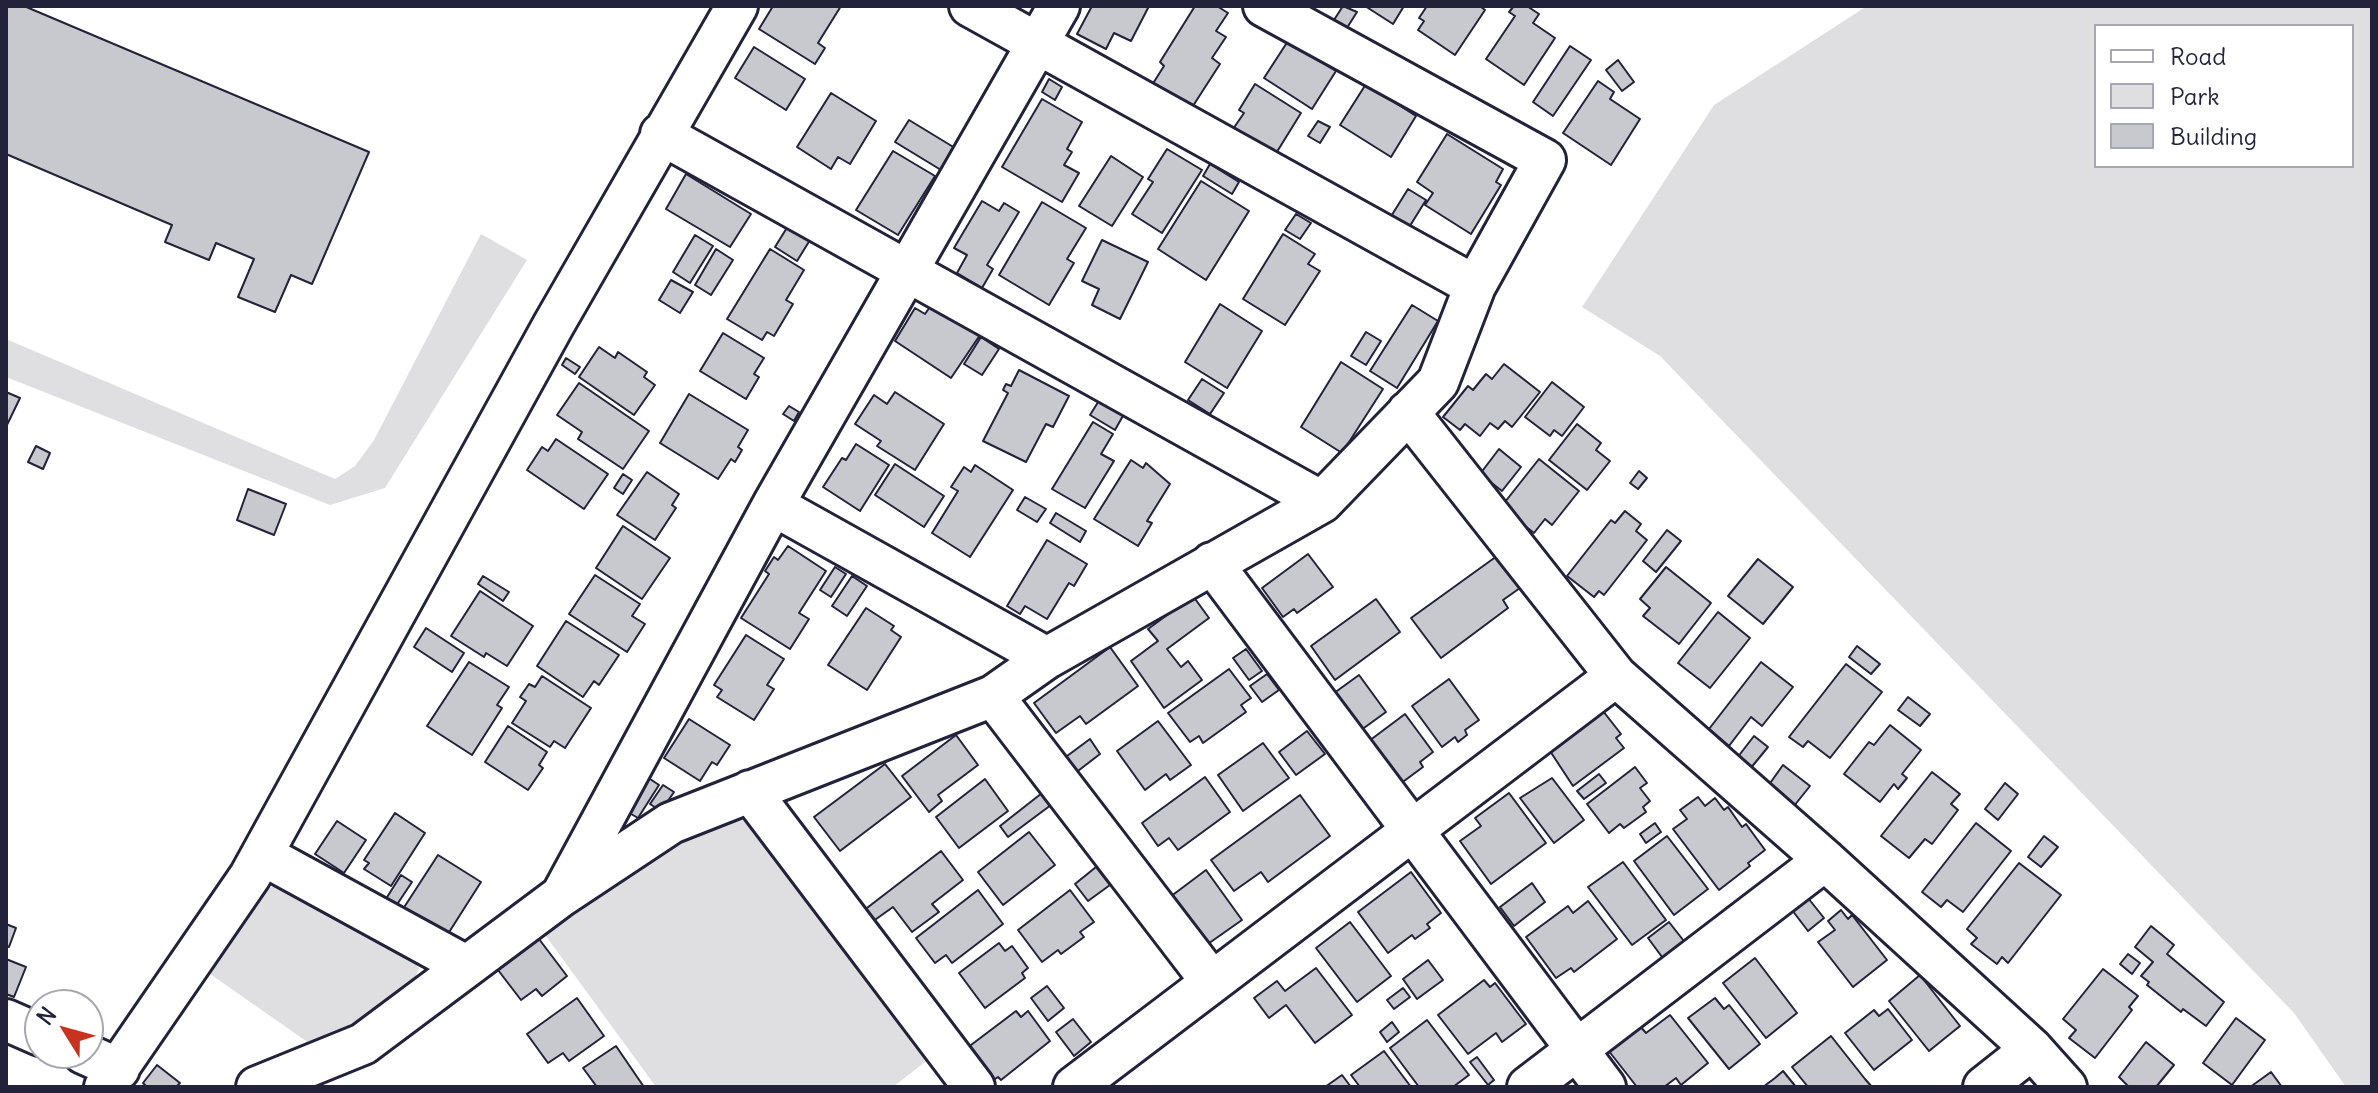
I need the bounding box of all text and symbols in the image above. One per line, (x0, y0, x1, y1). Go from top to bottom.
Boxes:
legend (2094, 24, 2354, 168)
text: Road (2170, 41, 2226, 71)
text: Park (2170, 81, 2220, 111)
text: Building (2170, 121, 2257, 151)
north arrow (24, 989, 104, 1069)
text: N (31, 1001, 62, 1030)

